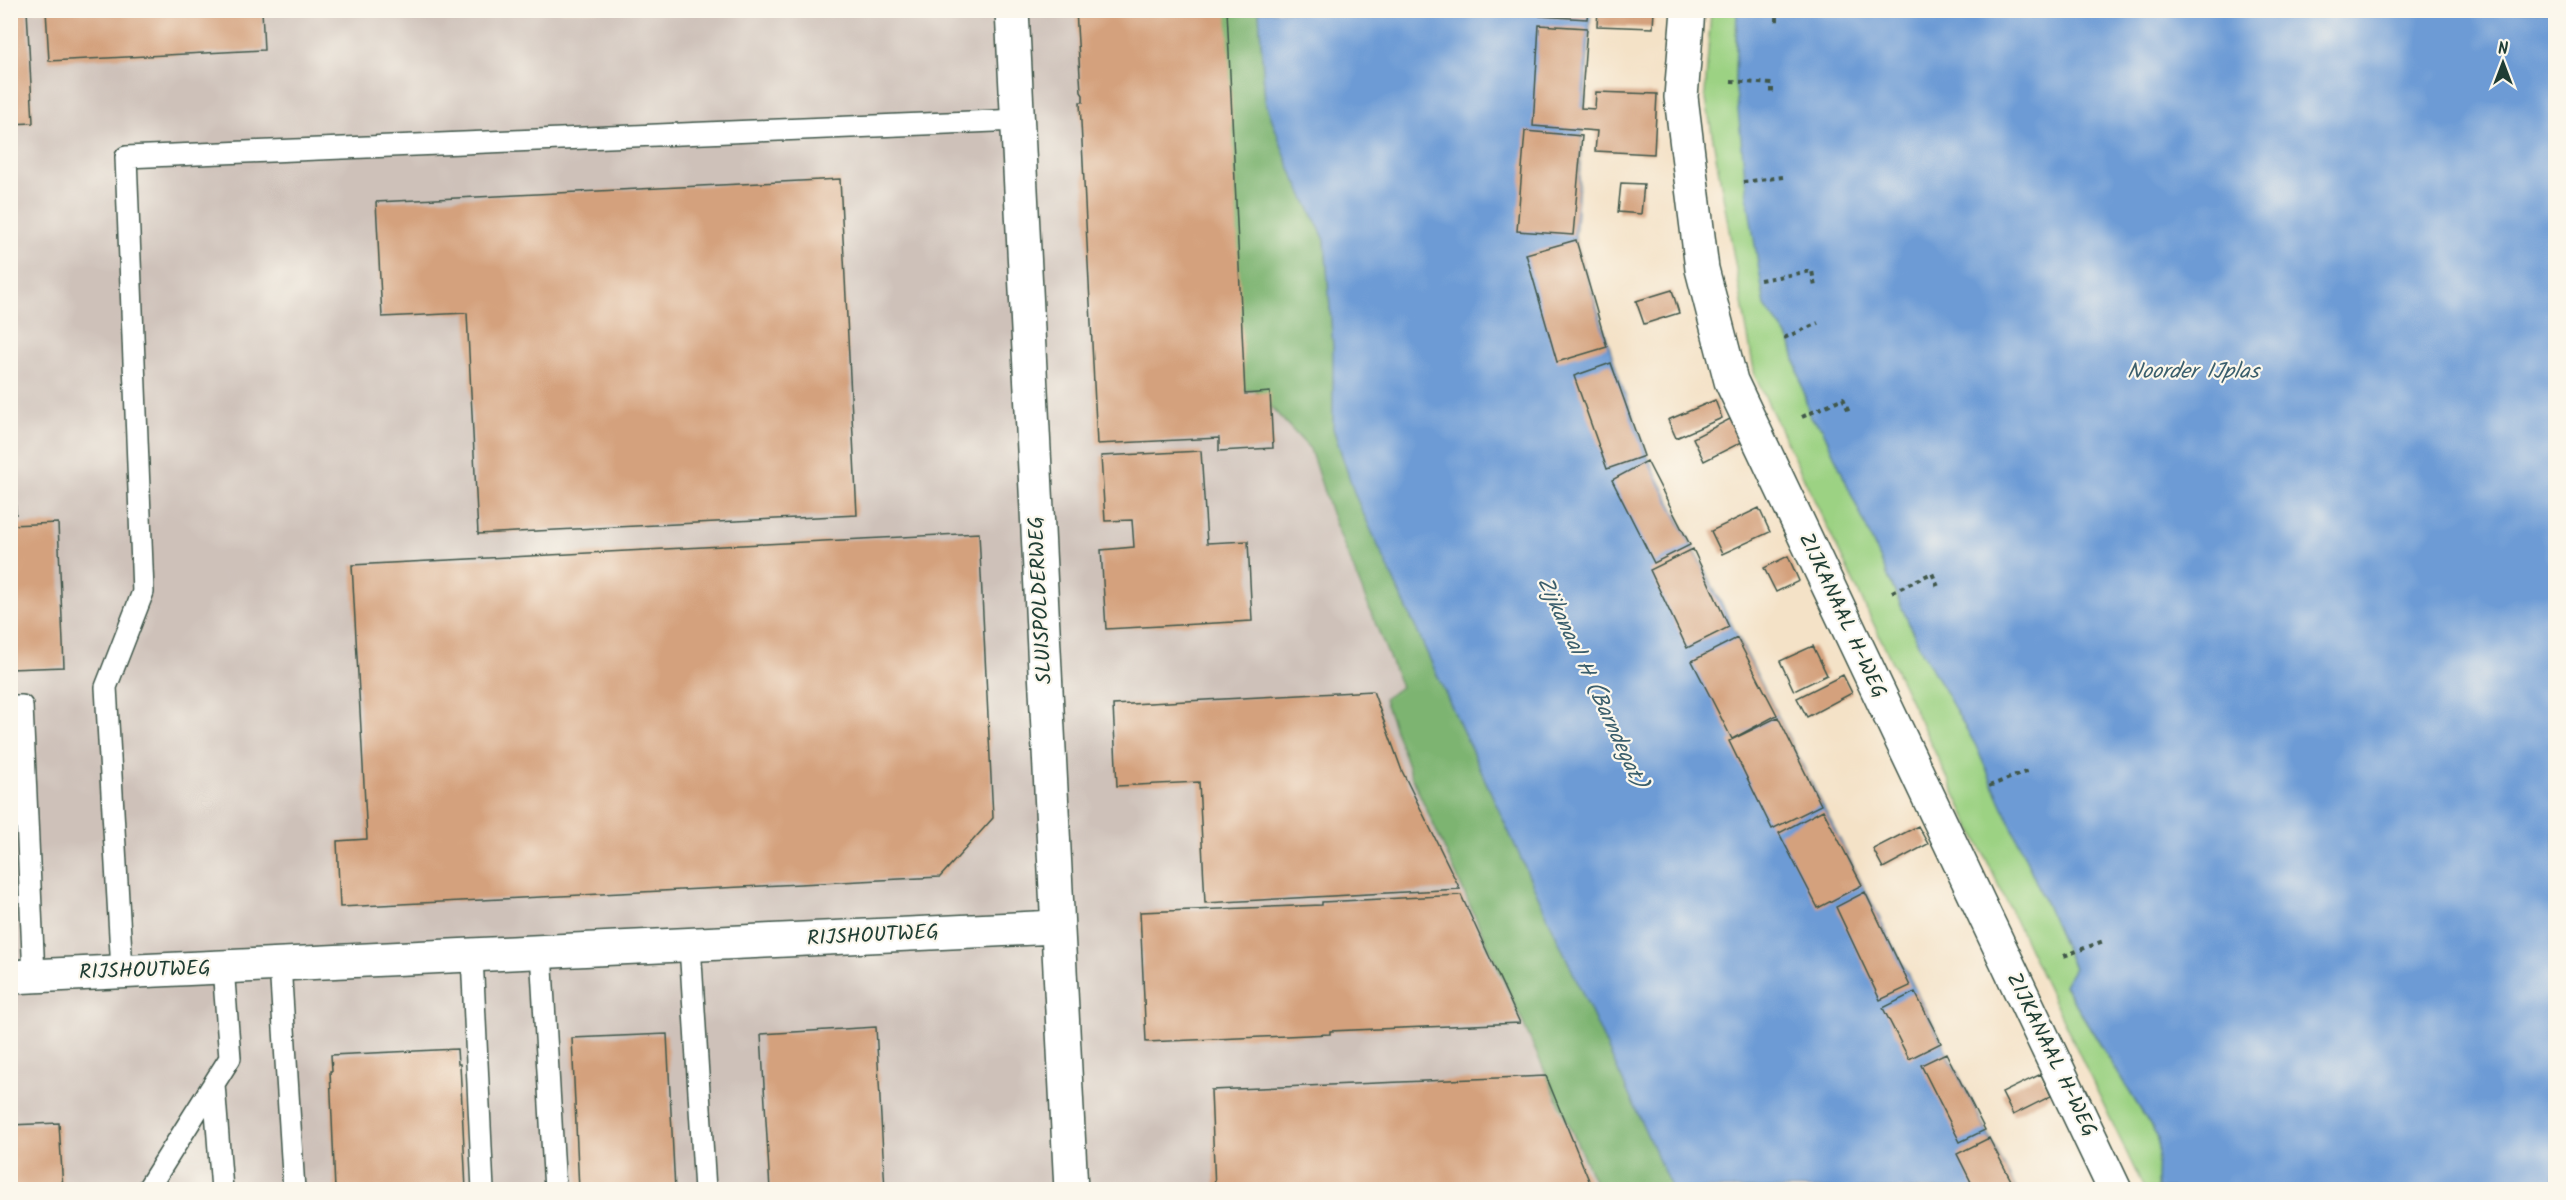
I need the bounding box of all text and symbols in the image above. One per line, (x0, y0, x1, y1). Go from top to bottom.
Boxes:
north arrow (2473, 33, 2533, 93)
text: N (2498, 37, 2508, 62)
water label: Noorder IJplas (2127, 355, 2262, 390)
street label: SLUISPOLDERWEG (1020, 515, 1062, 685)
street label: ZIJKANAAL H-WEG (1789, 528, 1895, 704)
water label: Zijkanaal H (Barndegat) (1526, 571, 1657, 797)
street label: RIJSHOUTWEG (806, 916, 940, 956)
street label: RIJSHOUTWEG (78, 952, 212, 990)
street label: ZIJKANAAL H-WEG (1997, 967, 2105, 1143)

